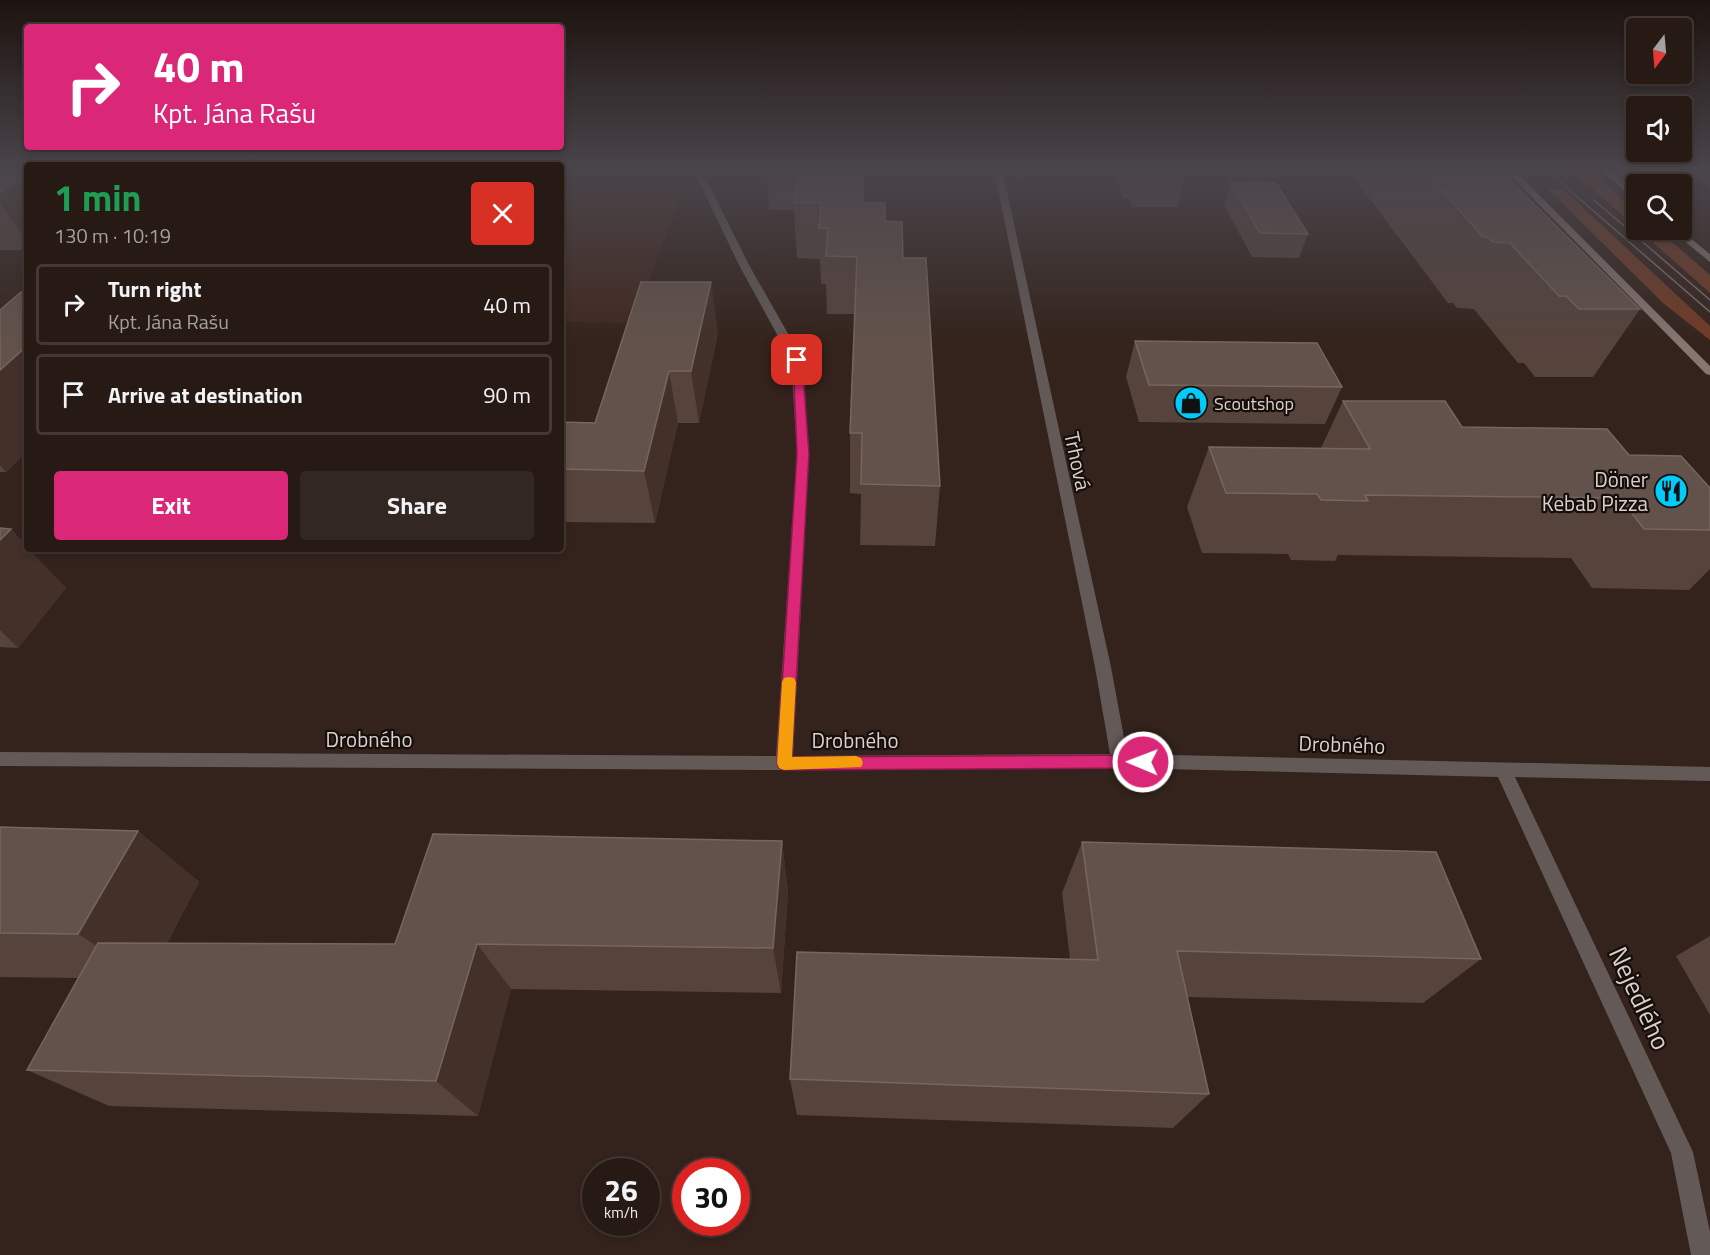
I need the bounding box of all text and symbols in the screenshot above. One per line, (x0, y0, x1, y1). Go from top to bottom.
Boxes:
north arrow (1626, 18, 1692, 84)
map controls (1626, 18, 1692, 240)
text: 40 m (153, 34, 245, 98)
icon: right (54, 48, 132, 126)
text: Kpt. Jána Rašu (153, 92, 316, 133)
button: sound (1626, 96, 1692, 162)
text: 1 min (54, 170, 141, 225)
button: search (1626, 174, 1692, 240)
button: close (471, 182, 534, 245)
text: 130 m · 10:19 (54, 220, 171, 251)
text: Turn right (108, 272, 202, 306)
icon: right (57, 288, 90, 321)
text: 40 m (483, 288, 531, 322)
text: Kpt. Jána Rašu (108, 306, 229, 337)
pin (771, 334, 822, 385)
icon: arrive (780, 343, 813, 376)
icon: arrive (57, 378, 90, 411)
text: Arrive at destination (108, 378, 303, 412)
text: 90 m (483, 378, 531, 412)
shop icon: Scoutshop (1173, 385, 1209, 421)
place label: Scoutshop (1214, 390, 1294, 417)
street label: Trhová (1056, 429, 1100, 494)
place label: Döner Kebab Pizza (1542, 463, 1648, 519)
button: Exit (54, 471, 288, 540)
button: Share (300, 471, 534, 540)
restaurant icon: Döner Kebab Pizza (1653, 473, 1689, 509)
street label: Drobného (326, 723, 412, 755)
street label: Drobného (812, 724, 898, 756)
street label: Drobného (1298, 726, 1386, 762)
position arrow (1111, 730, 1175, 794)
street label: Nejedlého (1599, 940, 1681, 1056)
speed limit sign: 30 (672, 1158, 750, 1236)
text: 26 (604, 1167, 638, 1213)
text: km/h (604, 1201, 638, 1224)

